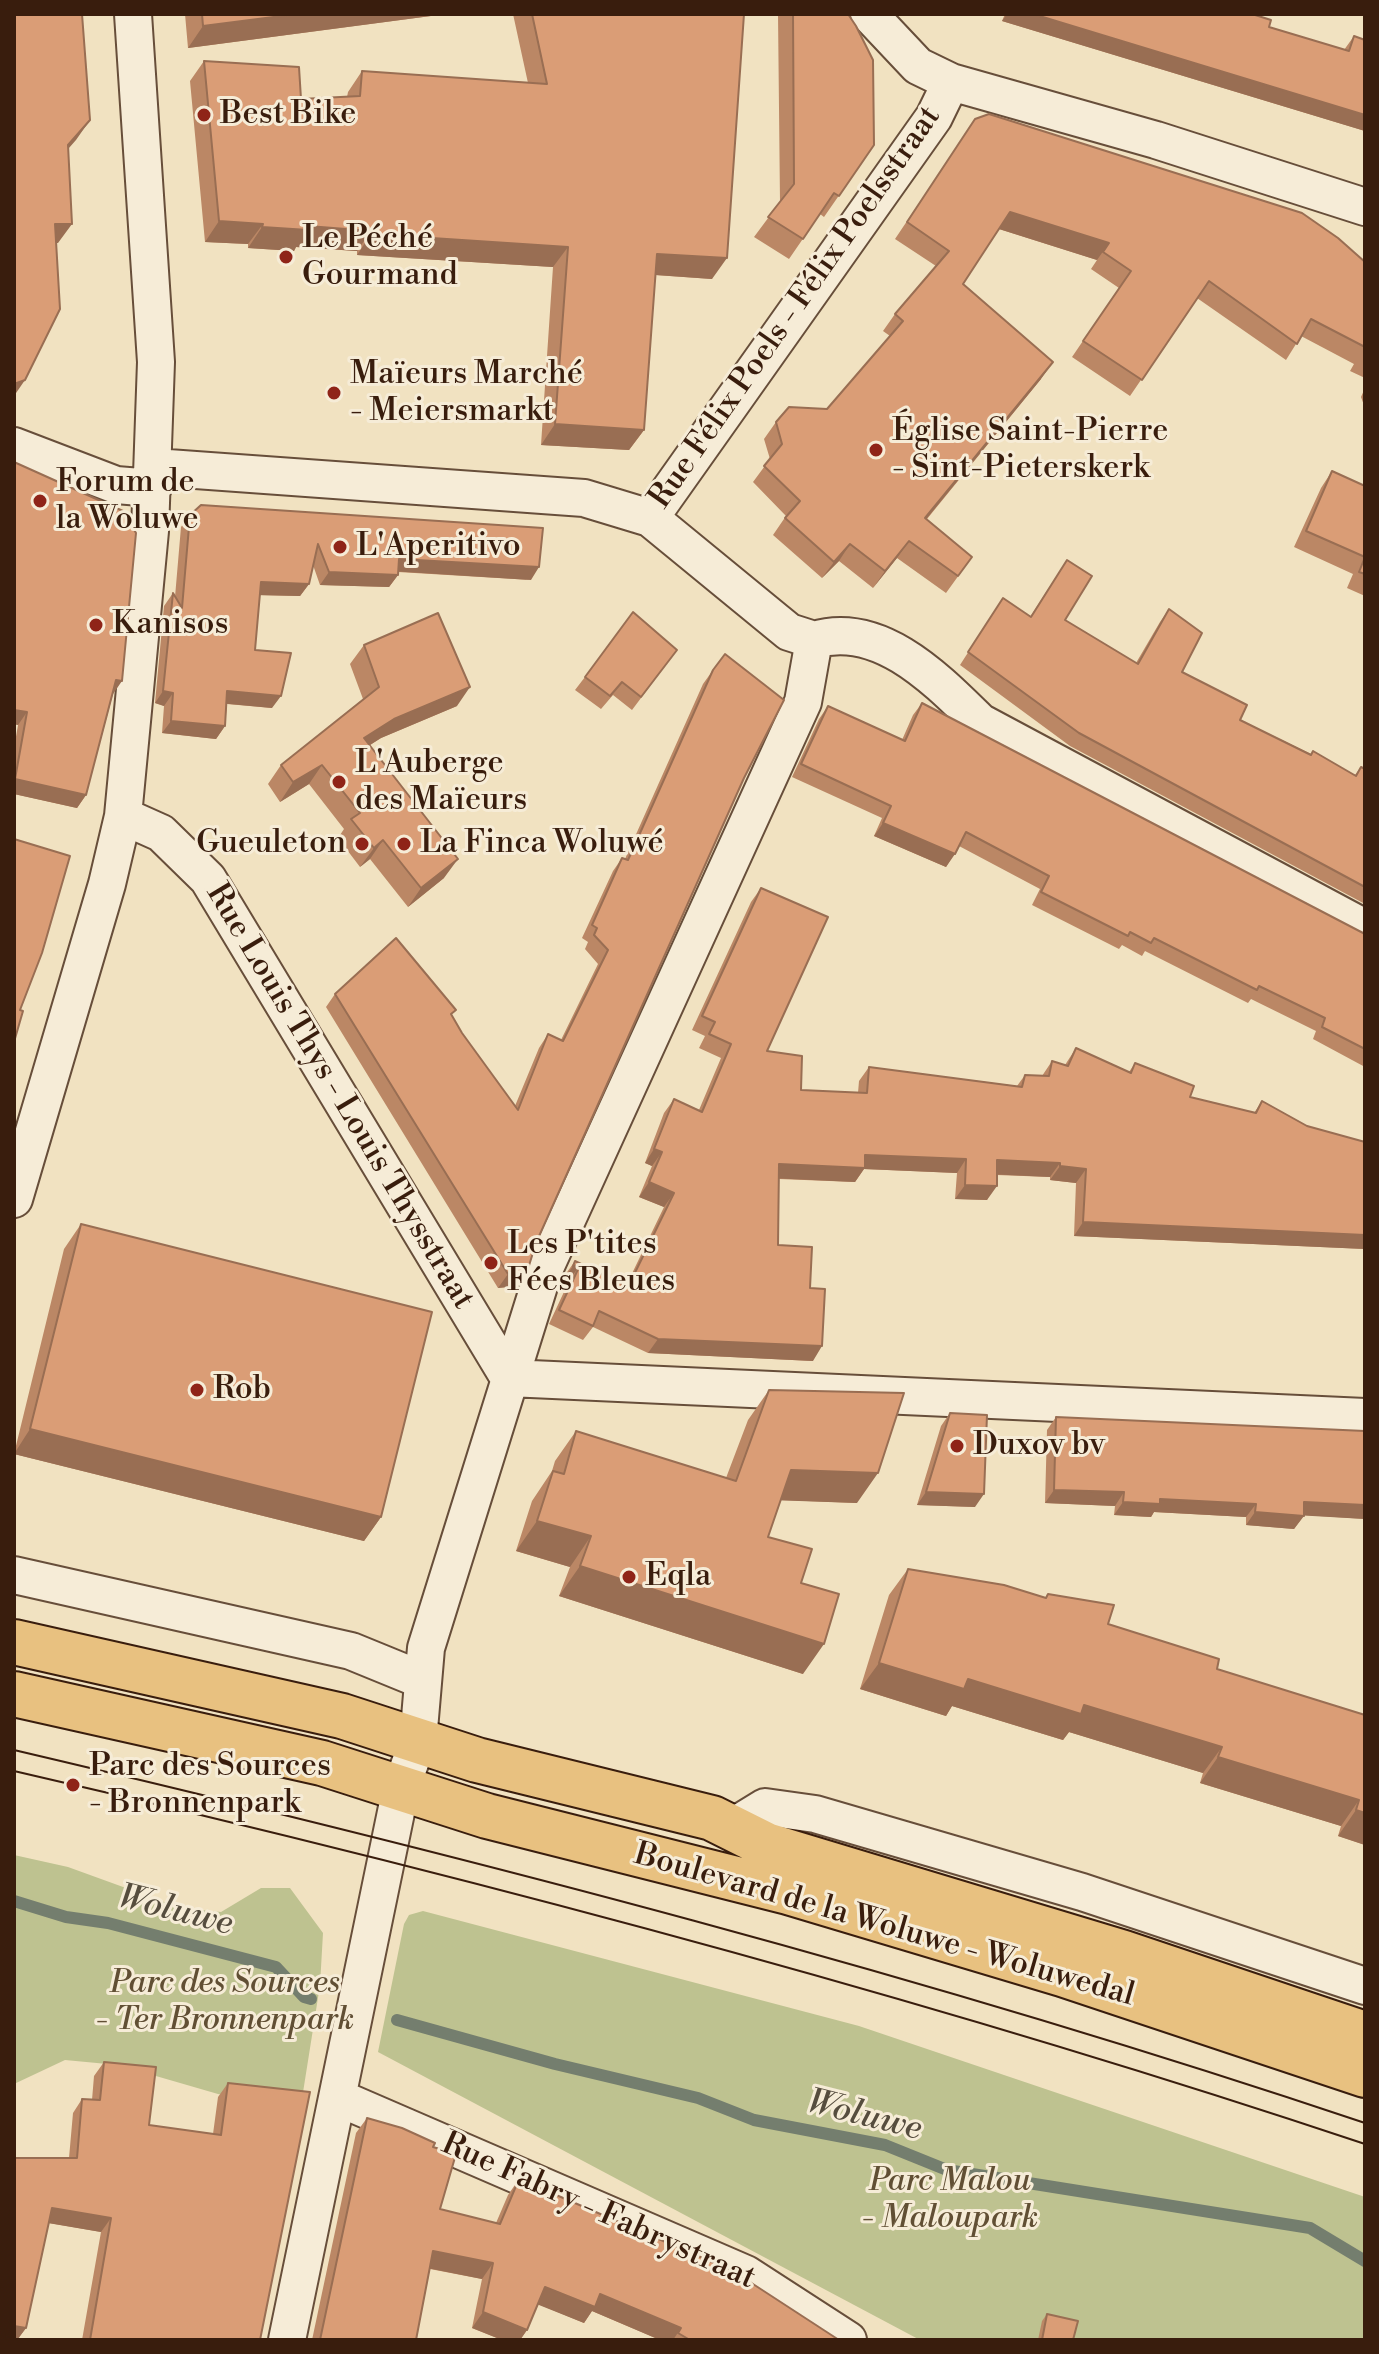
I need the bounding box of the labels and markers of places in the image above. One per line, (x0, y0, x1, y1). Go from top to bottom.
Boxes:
place label: Best Bike (220, 96, 357, 134)
marker: Best Bike (195, 106, 213, 124)
place label: Le Péché Gourmand (302, 220, 458, 295)
marker: Le Péché Gourmand (277, 248, 295, 266)
place label: Maïeurs Marché - Meiersmarkt (350, 356, 583, 431)
marker: Maïeurs Marché - Meiersmarkt (325, 384, 343, 402)
place label: Église Saint-Pierre - Sint-Pieterskerk (892, 413, 1168, 488)
marker: Église Saint-Pierre - Sint-Pieterskerk (867, 441, 885, 459)
place label: Forum de la Woluwe (56, 464, 199, 539)
marker: Forum de la Woluwe (31, 492, 49, 510)
place label: L'Aperitivo (356, 528, 521, 566)
marker: L'Aperitivo (331, 538, 349, 556)
place label: Kanisos (112, 606, 228, 644)
marker: Kanisos (87, 616, 105, 634)
place label: L'Auberge des Maïeurs (355, 745, 527, 820)
marker: L'Auberge des Maïeurs (330, 773, 348, 791)
place label: Gueuleton (196, 825, 346, 863)
place label: La Finca Woluwé (420, 825, 664, 863)
marker: Gueuleton (353, 835, 371, 853)
marker: La Finca Woluwé (395, 835, 413, 853)
place label: Les P'tites Fées Bleues (507, 1226, 675, 1301)
marker: Les P'tites Fées Bleues (482, 1254, 500, 1272)
place label: Rob (213, 1371, 271, 1409)
marker: Rob (188, 1381, 206, 1399)
place label: Duxov bv (973, 1427, 1105, 1465)
marker: Duxov bv (948, 1437, 966, 1455)
place label: Eqla (645, 1558, 711, 1596)
marker: Eqla (620, 1568, 638, 1586)
place label: Parc des Sources - Bronnenpark (89, 1748, 331, 1823)
marker: Parc des Sources - Bronnenpark (64, 1776, 82, 1794)

